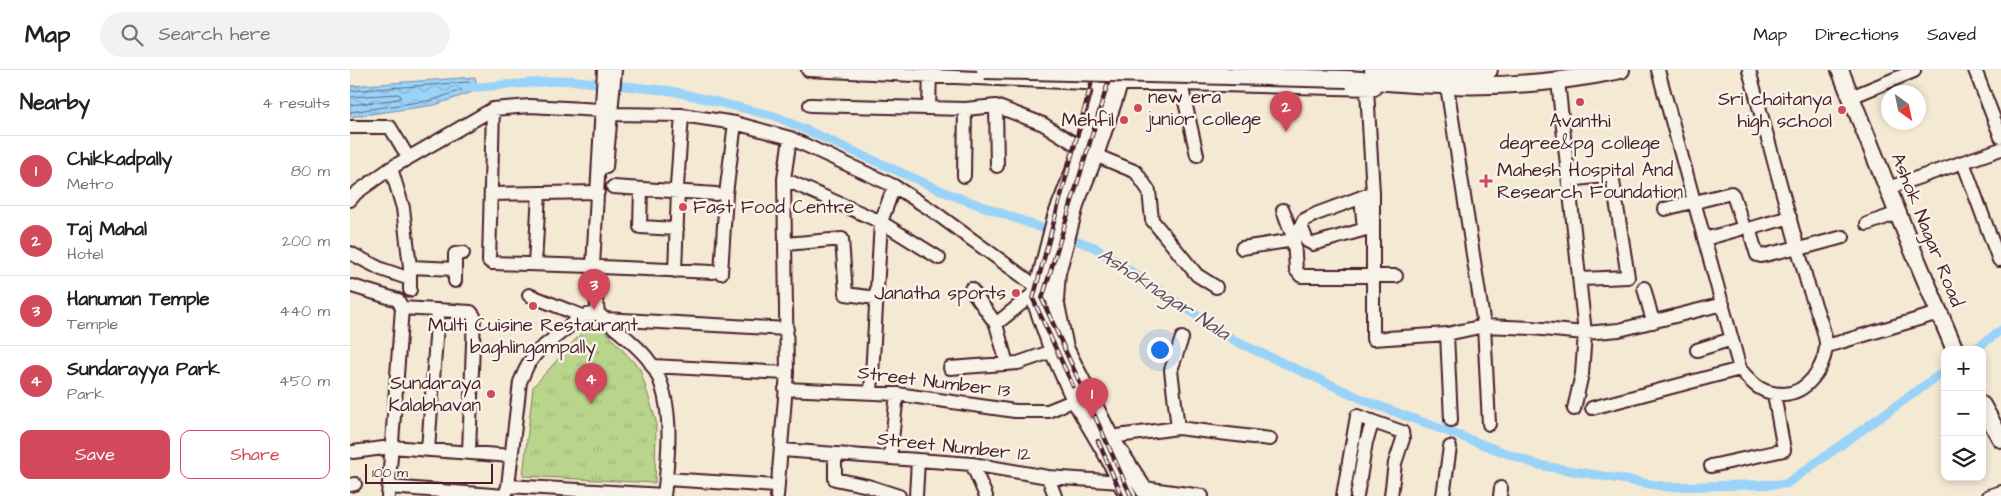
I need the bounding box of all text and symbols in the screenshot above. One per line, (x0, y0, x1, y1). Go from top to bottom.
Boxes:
search box (100, 12, 450, 57)
text: Map (25, 18, 70, 52)
icon: search (118, 21, 146, 49)
text: Search here (158, 21, 271, 48)
text: Map (1753, 22, 1787, 47)
text: Directions (1815, 22, 1899, 47)
text: Saved (1927, 22, 1976, 47)
place label: new era junior college (1145, 84, 1261, 134)
north arrow (1881, 85, 1926, 130)
place label: Sri chaitanya high school (1718, 86, 1832, 136)
text: Nearby (20, 88, 90, 117)
pin: 2 (1270, 91, 1302, 132)
text: 4 results (262, 92, 330, 114)
marker: Avanthi degree&pg college (1574, 96, 1586, 108)
marker: new era junior college (1132, 102, 1144, 114)
marker: Sri chaitanya high school (1836, 104, 1848, 116)
place label: Mehfil (1061, 107, 1114, 134)
place label: Avanthi degree&pg college (1500, 108, 1660, 158)
marker: Mehfil (1118, 114, 1130, 126)
text: Chikkadpally (67, 146, 172, 173)
street label: Ashok Nagar Road (1883, 149, 1970, 312)
place label: Mahesh Hospital And Research Foundation (1497, 157, 1683, 206)
text: 1 (35, 160, 37, 182)
text: 80 m (291, 160, 330, 182)
text: Metro (67, 173, 113, 195)
marker: Mahesh Hospital And Research Foundation (1479, 174, 1493, 188)
place label: Fast Food Centre (693, 194, 854, 221)
marker: Fast Food Centre (677, 201, 689, 213)
text: Taj Mahal (67, 216, 147, 243)
text: 2 (31, 230, 41, 252)
text: 200 m (282, 230, 330, 252)
water label: Ashoknagar Nala (1092, 241, 1236, 348)
text: Hotel (67, 243, 103, 265)
pin: 3 (578, 269, 610, 310)
place label: Janatha sports (874, 280, 1006, 307)
text: Hanuman Temple (67, 286, 210, 313)
marker: Janatha sports (1010, 287, 1022, 299)
text: 3 (32, 300, 40, 322)
text: 440 m (279, 300, 330, 322)
marker: Multi Cuisine Restaurant baghlingampally (527, 300, 539, 312)
place label: Multi Cuisine Restaurant baghlingampally (428, 312, 638, 362)
text: Temple (67, 313, 118, 335)
your location (1147, 337, 1173, 363)
map controls (1941, 346, 1986, 481)
button: + (1941, 346, 1986, 391)
text: Sundarayya Park (67, 356, 220, 383)
street label: Street Number 13 (856, 359, 1012, 405)
pin: 4 (575, 363, 607, 404)
text: 4 (31, 370, 41, 392)
text: 450 m (279, 370, 330, 392)
place label: Sundaraya Kalabhavan (388, 370, 481, 419)
pin: 1 (1076, 378, 1108, 419)
text: Park (67, 383, 104, 405)
marker: Sundaraya Kalabhavan (485, 388, 497, 400)
button: − (1941, 391, 1986, 436)
street label: Street Number 12 (876, 425, 1033, 469)
button: Save (20, 430, 170, 479)
button: Share (180, 430, 330, 479)
button: layers (1941, 436, 1986, 481)
scale bar (365, 461, 492, 484)
text: 100 m (372, 463, 408, 483)

